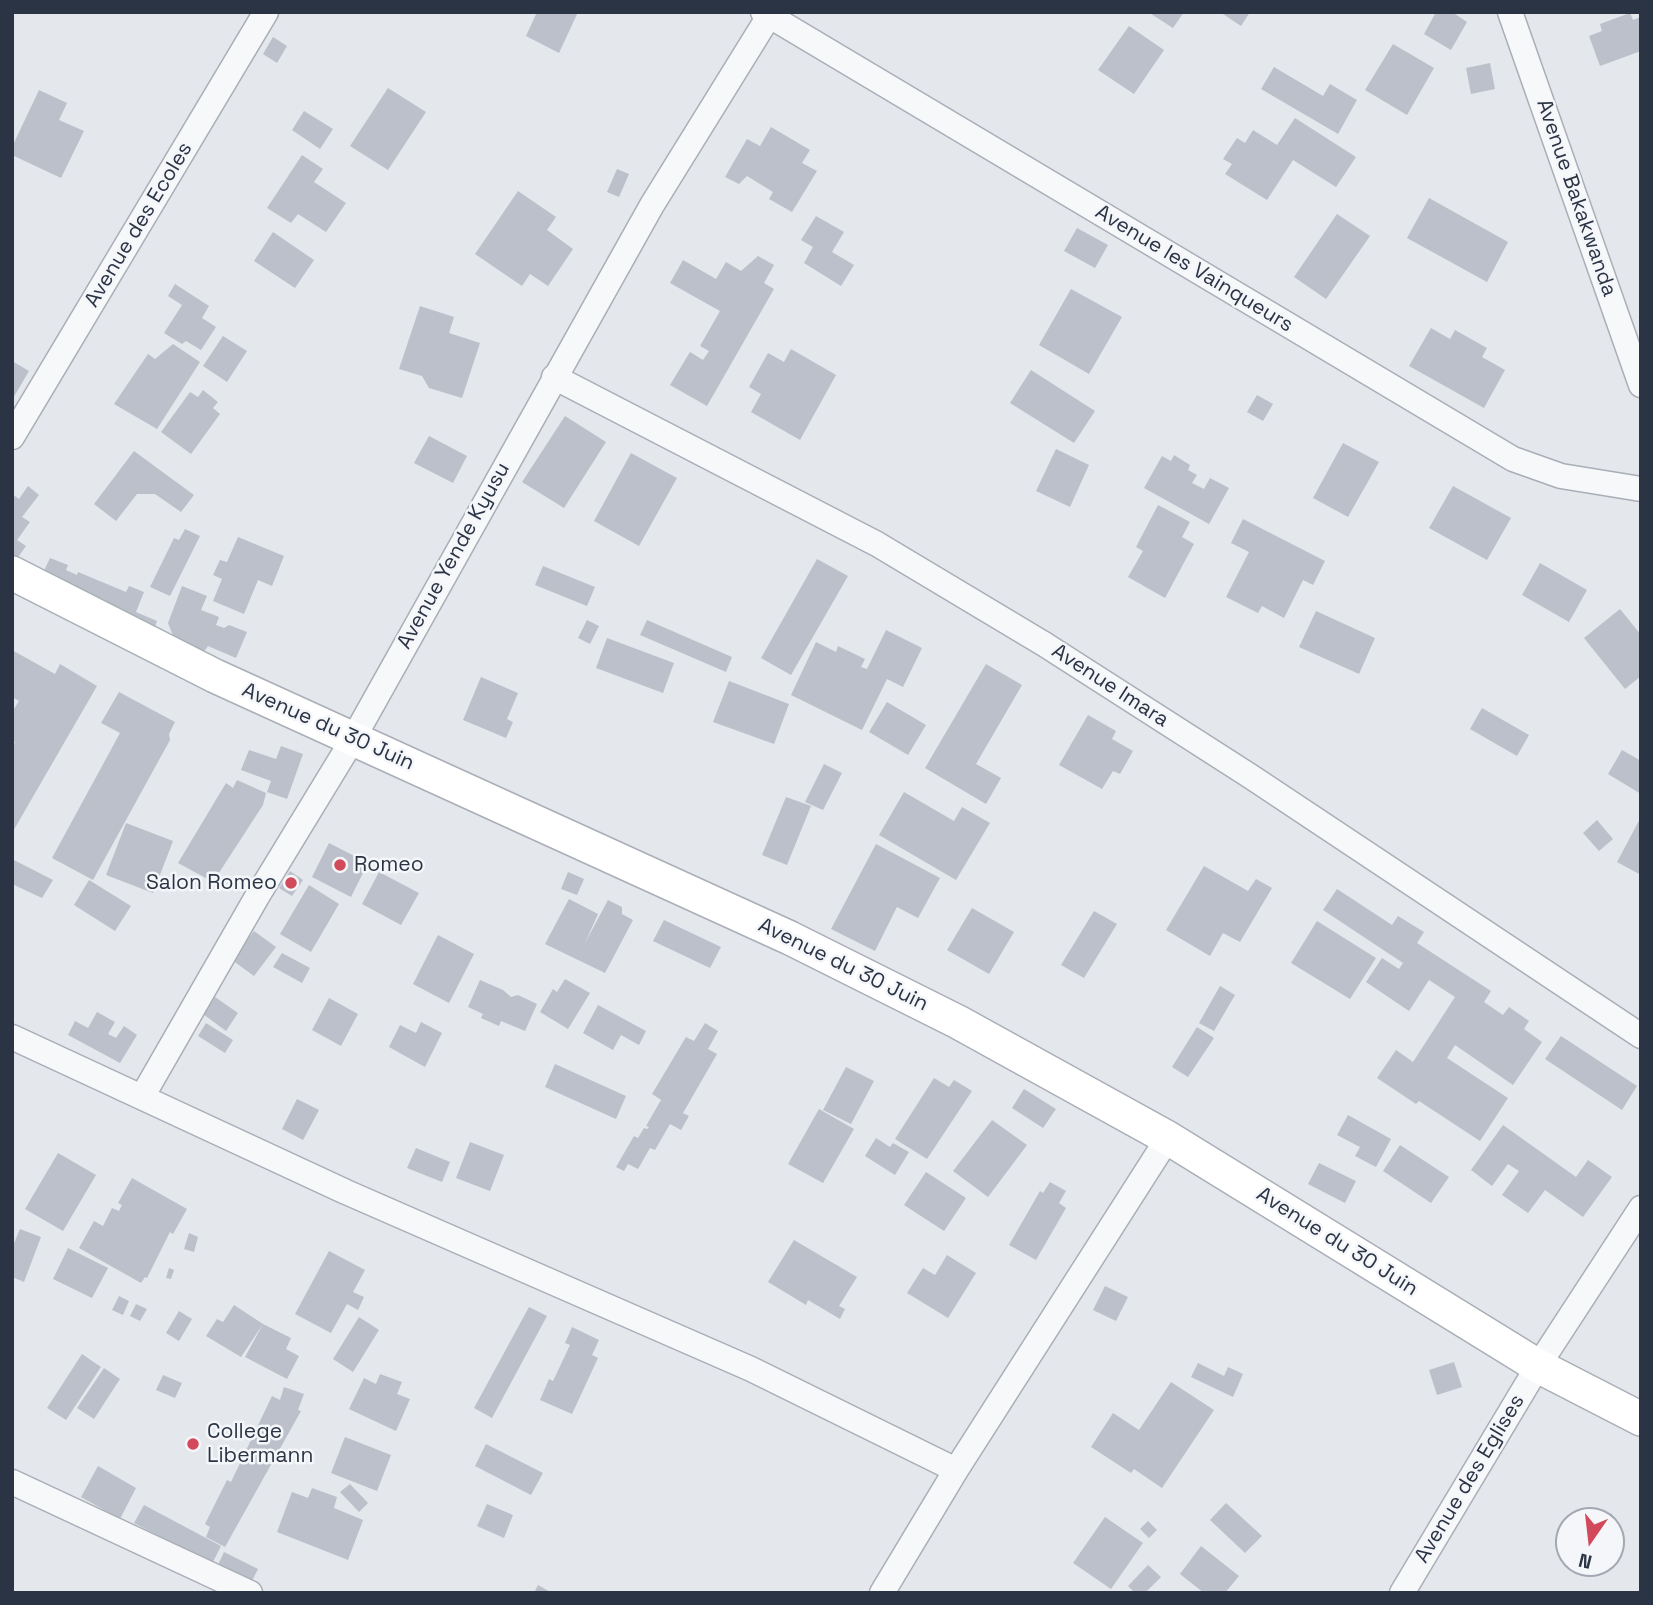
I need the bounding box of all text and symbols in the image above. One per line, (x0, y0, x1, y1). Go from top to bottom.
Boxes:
street label: Avenue Bakakwanda (1530, 96, 1622, 300)
street label: Avenue des Ecoles (80, 138, 198, 312)
street label: Avenue les Vainqueurs (1090, 200, 1298, 338)
street label: Avenue Yende Kyusu (392, 458, 516, 654)
street label: Avenue Imara (1047, 639, 1173, 733)
street label: Avenue du 30 Juin (238, 678, 418, 776)
place label: Romeo (354, 852, 424, 878)
marker: Romeo (332, 857, 348, 873)
place label: Salon Romeo (146, 870, 277, 896)
marker: Salon Romeo (283, 875, 299, 891)
street label: Avenue du 30 Juin (754, 913, 932, 1017)
street label: Avenue du 30 Juin (1252, 1182, 1422, 1302)
street label: Avenue des Eglises (1410, 1390, 1530, 1568)
place label: College Libermann (207, 1419, 313, 1469)
marker: College Libermann (185, 1436, 201, 1452)
north arrow (1555, 1507, 1625, 1577)
text: N (1576, 1547, 1594, 1575)

